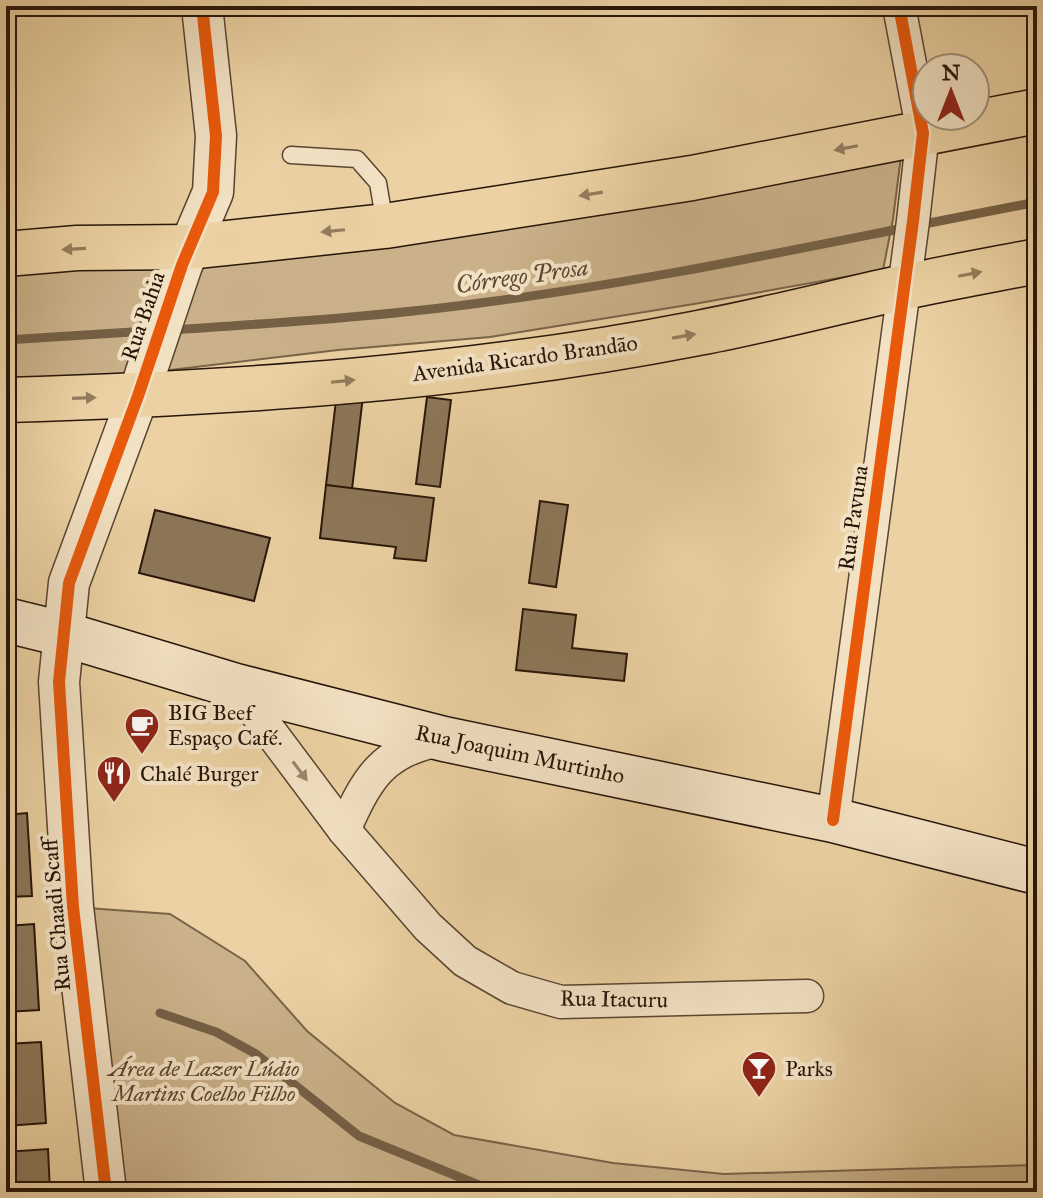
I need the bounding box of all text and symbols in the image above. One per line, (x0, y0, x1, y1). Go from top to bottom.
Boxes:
north arrow (911, 52, 991, 132)
text: N (942, 59, 961, 86)
one-way arrow (834, 142, 859, 155)
one-way arrow (578, 189, 603, 201)
one-way arrow (320, 225, 345, 238)
one-way arrow (61, 242, 86, 255)
water label: Córrego Prosa (454, 252, 590, 300)
street label: Rua Bahia (115, 267, 171, 364)
one-way arrow (958, 268, 983, 280)
street label: Avenida Ricardo Brandão (410, 329, 639, 387)
one-way arrow (672, 329, 697, 341)
one-way arrow (331, 375, 356, 388)
one-way arrow (72, 392, 97, 405)
street label: Rua Pavuna (832, 463, 874, 572)
place label: BIG Beef Espaço Café. (168, 699, 283, 751)
cafe icon: BIG Beef Espaço Café. (123, 706, 161, 756)
street label: Rua Joaquim Murtinho (413, 719, 627, 789)
restaurant icon: Chalé Burger (95, 754, 133, 804)
place label: Chalé Burger (140, 760, 259, 787)
one-way arrow (292, 761, 308, 781)
street label: Rua Chaadi Scaff (36, 834, 76, 992)
street label: Rua Itacuru (560, 985, 669, 1013)
bar icon: Parks (740, 1049, 778, 1099)
park label: Área de Lazer Lúdio Martins Coelho Filho (107, 1055, 299, 1107)
place label: Parks (785, 1055, 833, 1082)

